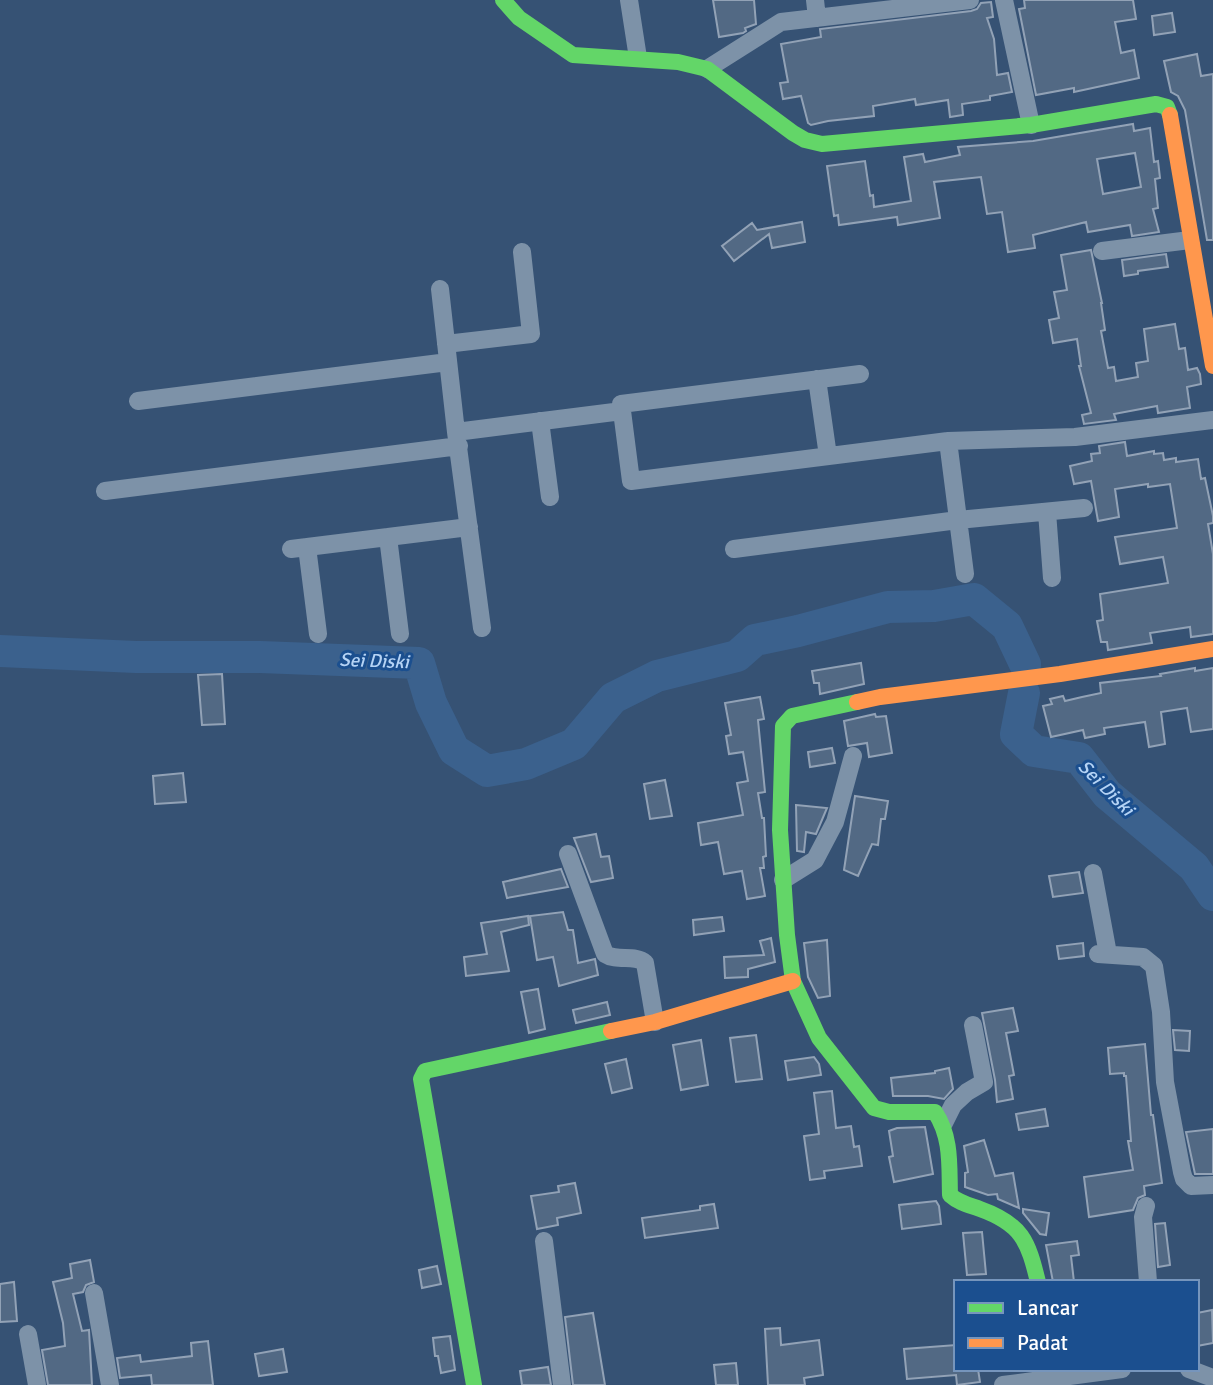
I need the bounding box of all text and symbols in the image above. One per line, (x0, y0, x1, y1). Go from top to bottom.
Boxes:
water label: Sei Diski (339, 648, 411, 674)
water label: Sei Diski (1073, 755, 1140, 822)
legend (954, 1280, 1199, 1371)
text: Lancar (1017, 1295, 1078, 1321)
text: Padat (1017, 1330, 1068, 1356)

